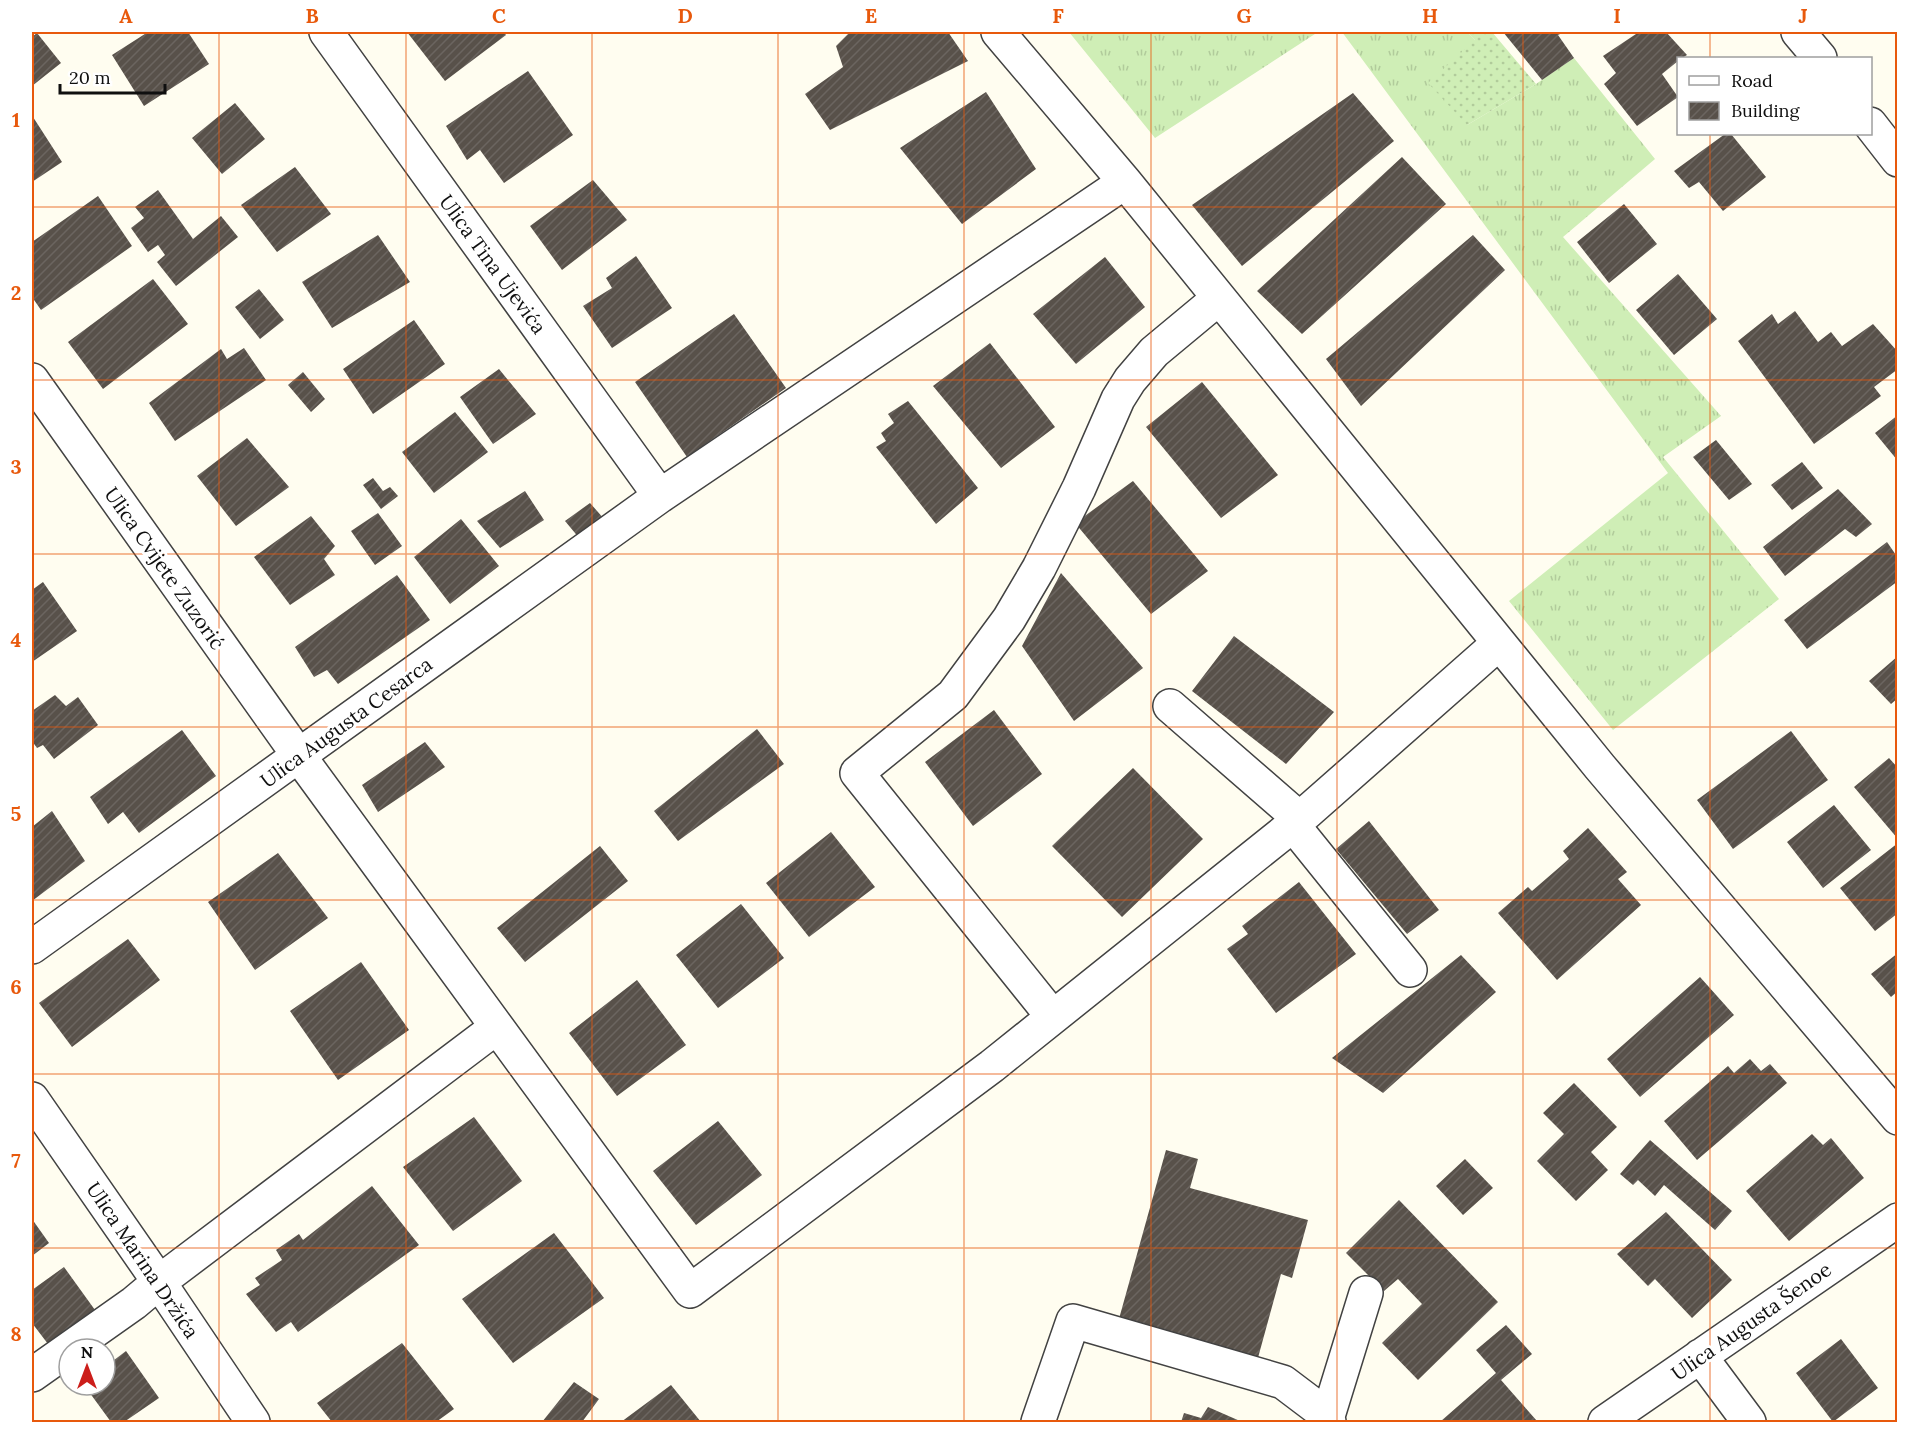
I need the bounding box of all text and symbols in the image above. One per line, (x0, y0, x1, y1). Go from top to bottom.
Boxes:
text: A (119, 3, 133, 28)
text: B (305, 3, 319, 28)
text: C (492, 3, 506, 28)
text: D (677, 3, 693, 28)
text: E (865, 3, 877, 28)
text: F (1052, 3, 1064, 28)
text: G (1236, 3, 1252, 28)
text: H (1422, 3, 1438, 28)
text: I (1613, 3, 1621, 28)
text: J (1798, 3, 1808, 28)
scale bar (60, 57, 165, 95)
legend (1677, 57, 1872, 135)
text: 20 m (69, 66, 111, 89)
text: Road (1731, 69, 1773, 92)
text: Building (1731, 99, 1801, 122)
text: 1 (12, 107, 20, 132)
street label: Ulica Tina Ujevića (434, 189, 552, 339)
text: 2 (11, 280, 21, 305)
text: 3 (10, 454, 22, 479)
street label: Ulica Cvijete Zuzorić (100, 482, 230, 654)
text: 4 (11, 627, 22, 652)
street label: Ulica Augusta Cesarca (255, 651, 437, 793)
text: 5 (11, 801, 22, 826)
text: 6 (10, 974, 22, 999)
text: 7 (11, 1148, 21, 1173)
street label: Ulica Marina Držića (81, 1177, 205, 1343)
street label: Ulica Augusta Šenoe (1666, 1256, 1836, 1385)
text: 8 (10, 1321, 22, 1346)
north arrow (57, 1337, 117, 1397)
text: N (81, 1342, 93, 1362)

